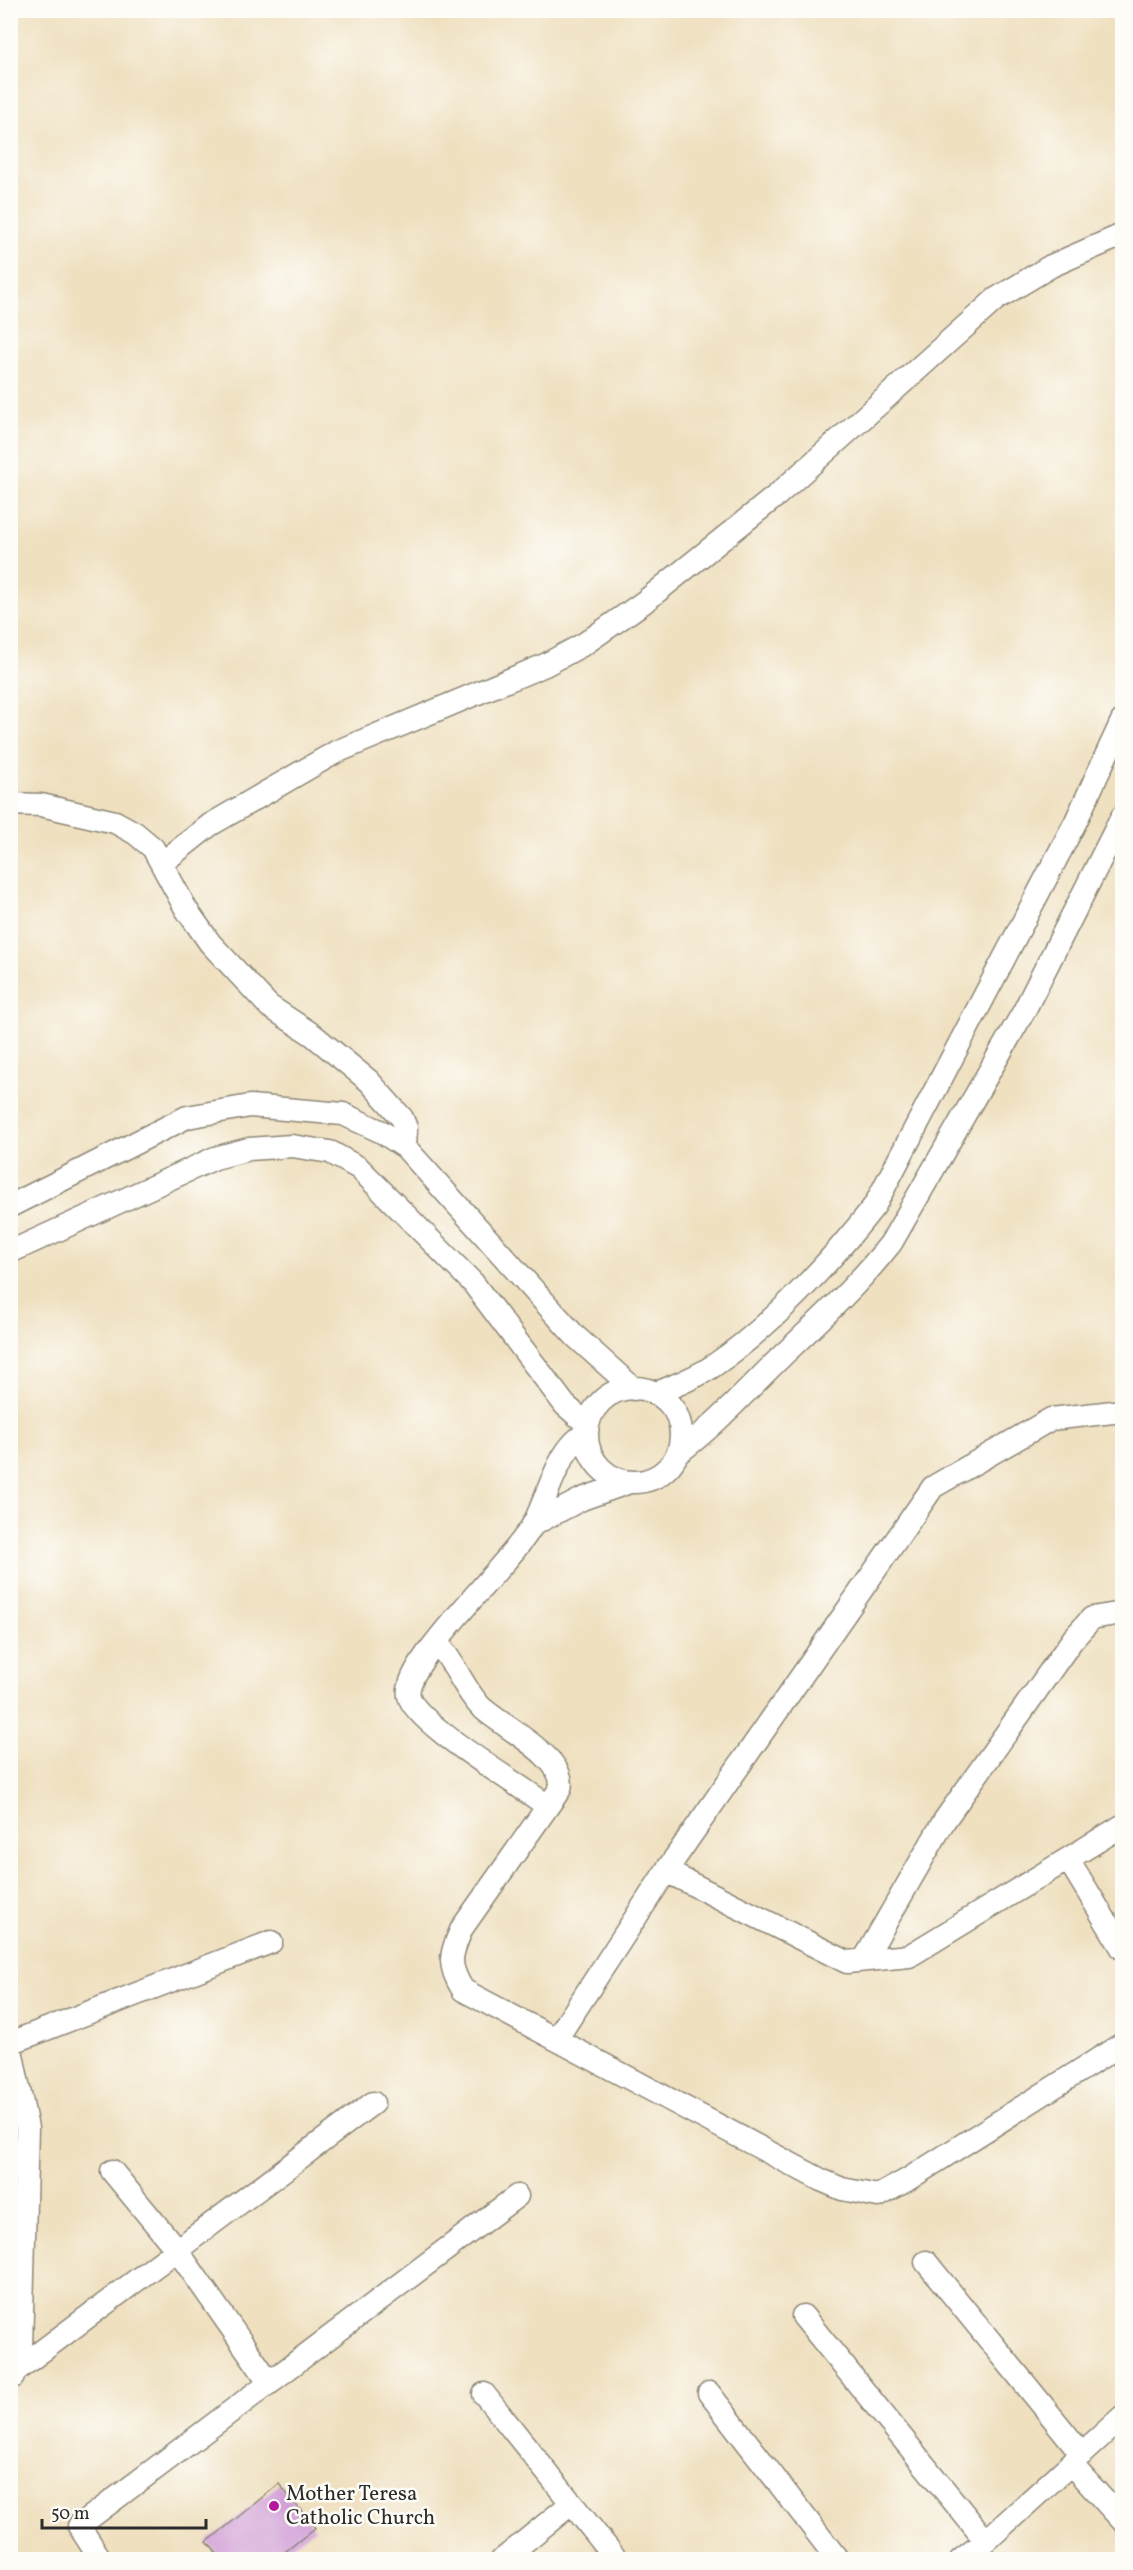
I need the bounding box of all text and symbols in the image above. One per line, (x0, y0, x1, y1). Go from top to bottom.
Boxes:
place label: Mother Teresa Catholic Church (286, 2480, 435, 2533)
scale bar (42, 2492, 206, 2530)
marker: Mother Teresa Catholic Church (267, 2499, 281, 2513)
text: 50 m (51, 2502, 90, 2527)

